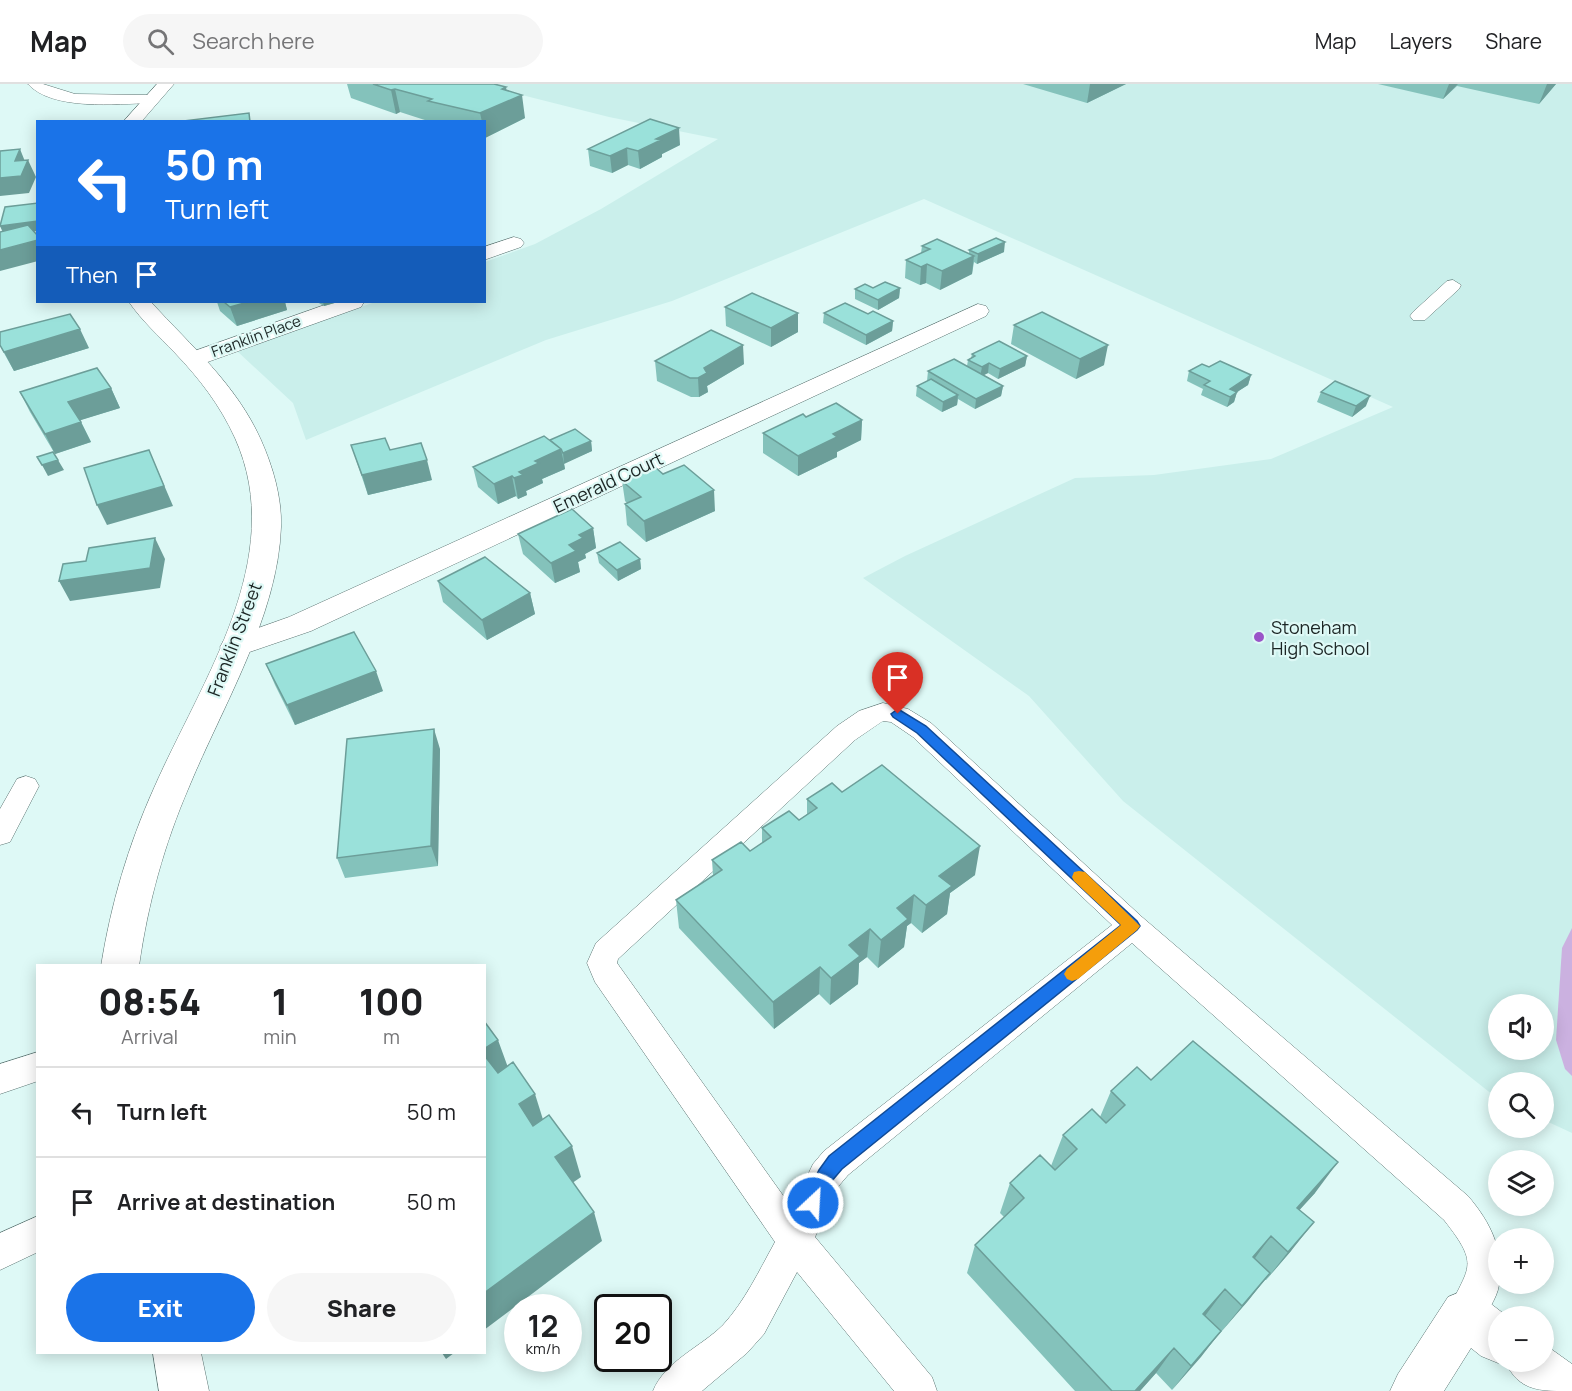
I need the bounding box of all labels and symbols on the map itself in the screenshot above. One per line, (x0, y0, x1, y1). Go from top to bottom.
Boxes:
street label: Franklin Place (208, 310, 304, 362)
street label: Emerald Court (549, 446, 667, 518)
street label: Franklin Street (201, 579, 267, 699)
place label: Stoneham High School (1271, 615, 1370, 660)
marker: Stoneham High School (1252, 630, 1266, 644)
pin (872, 652, 923, 714)
position arrow (781, 1171, 845, 1235)
speed limit sign: 20 (594, 1294, 672, 1372)

